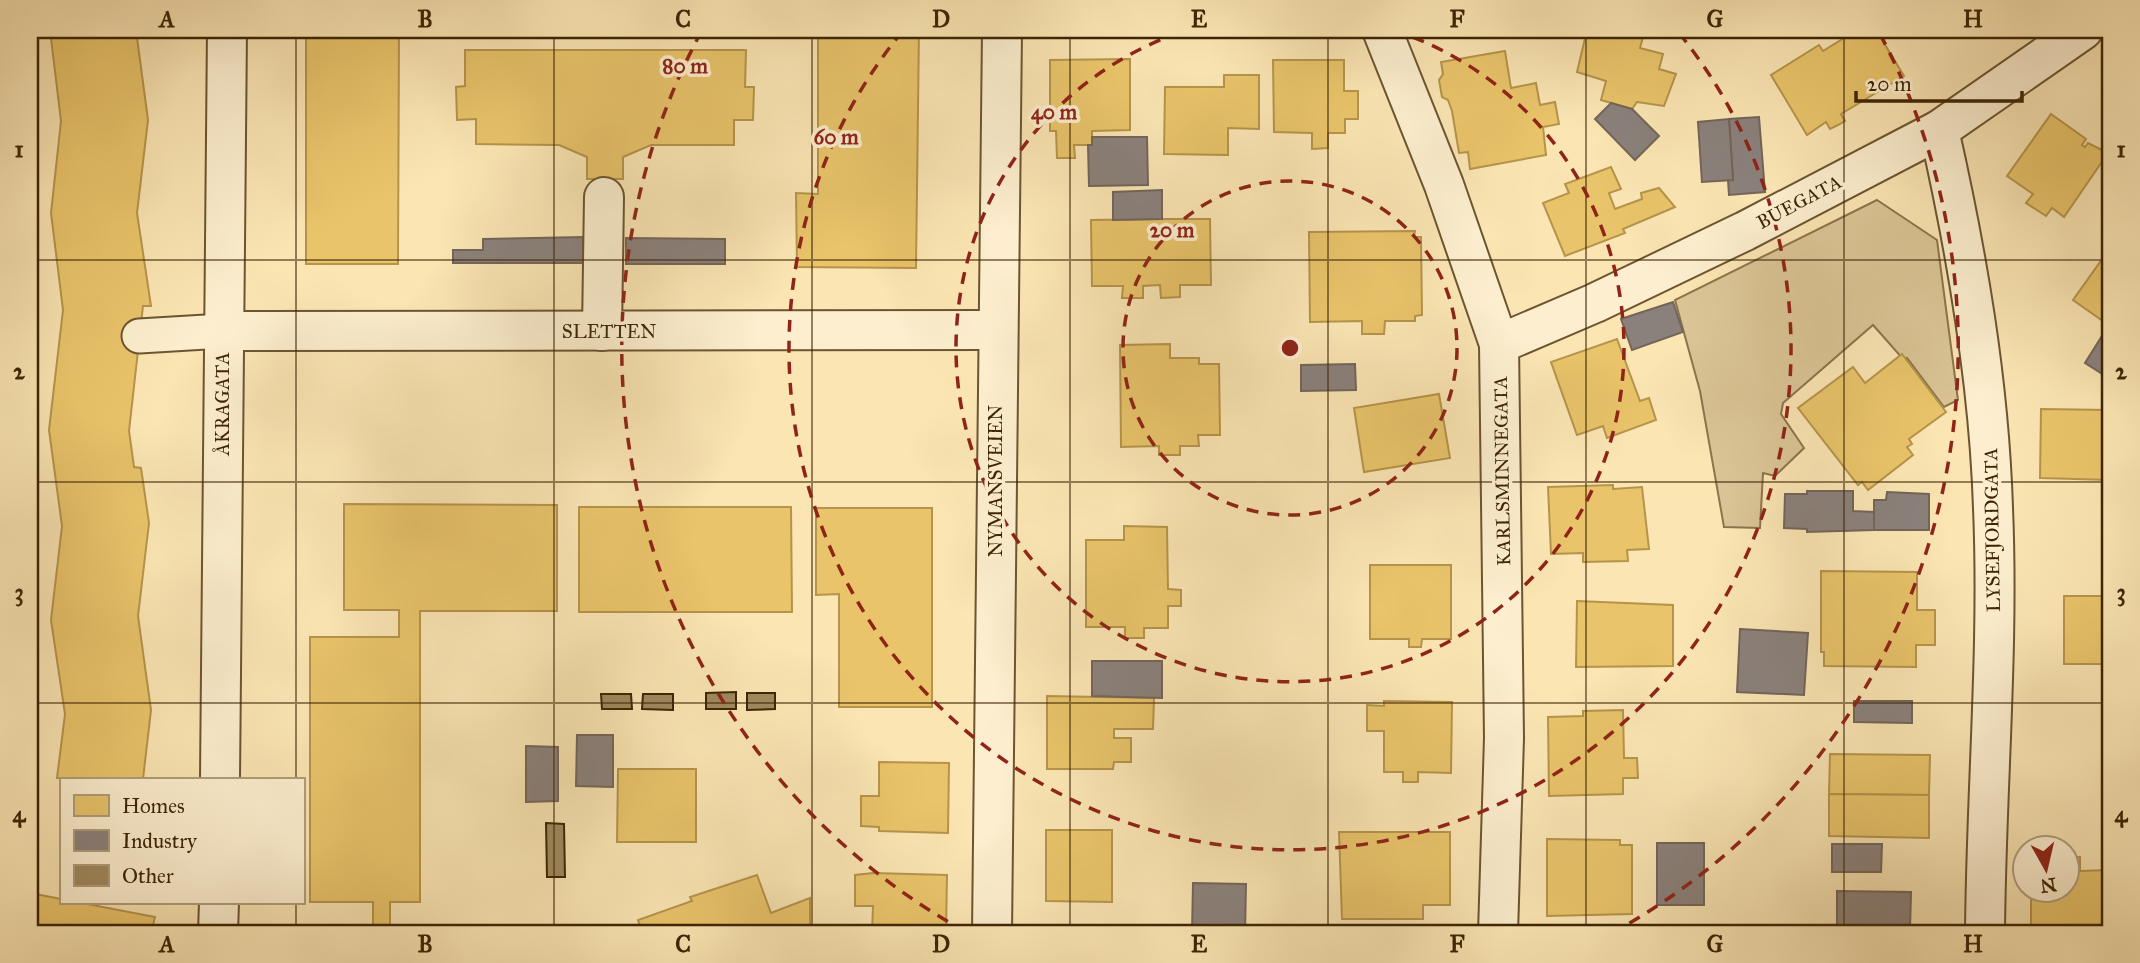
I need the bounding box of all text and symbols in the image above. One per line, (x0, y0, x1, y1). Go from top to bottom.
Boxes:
text: A (157, 5, 175, 33)
text: B (417, 5, 433, 33)
text: C (675, 5, 691, 33)
text: D (932, 5, 950, 33)
text: E (1191, 5, 1208, 33)
text: F (1449, 5, 1465, 33)
text: G (1707, 5, 1724, 33)
text: H (1963, 5, 1983, 33)
text: 80 m (662, 53, 708, 79)
scale bar (1856, 60, 2023, 104)
text: 20 m (1867, 71, 1912, 97)
text: 40 m (1031, 99, 1077, 125)
text: 60 m (813, 124, 859, 150)
text: 1 (14, 135, 24, 163)
text: 1 (2116, 135, 2126, 163)
street label: BUEGATA (1753, 170, 1845, 234)
text: 20 m (1150, 217, 1195, 243)
street label: SLETTEN (562, 320, 656, 343)
centre of rings (1278, 336, 1302, 360)
street label: ÅKRAGATA (211, 352, 234, 457)
text: 2 (13, 357, 25, 385)
text: 2 (2115, 357, 2127, 385)
street label: KARLSMINNEGATA (1489, 376, 1515, 566)
street label: NYMANSVEIEN (984, 405, 1007, 557)
street label: LYSEFJORDGATA (1979, 448, 2006, 612)
text: 3 (14, 578, 24, 607)
text: 3 (2116, 578, 2126, 607)
legend (60, 778, 304, 904)
text: Homes (122, 793, 185, 819)
text: 4 (13, 800, 27, 828)
text: 4 (2115, 800, 2129, 828)
text: Industry (122, 828, 198, 854)
north arrow (2010, 834, 2080, 904)
text: Other (122, 863, 174, 889)
text: N (2039, 873, 2058, 898)
text: A (157, 930, 175, 958)
text: B (417, 930, 433, 958)
text: C (675, 930, 691, 958)
text: D (932, 930, 950, 958)
text: E (1191, 930, 1208, 958)
text: F (1449, 930, 1465, 958)
text: G (1707, 930, 1724, 958)
text: H (1963, 930, 1983, 958)

